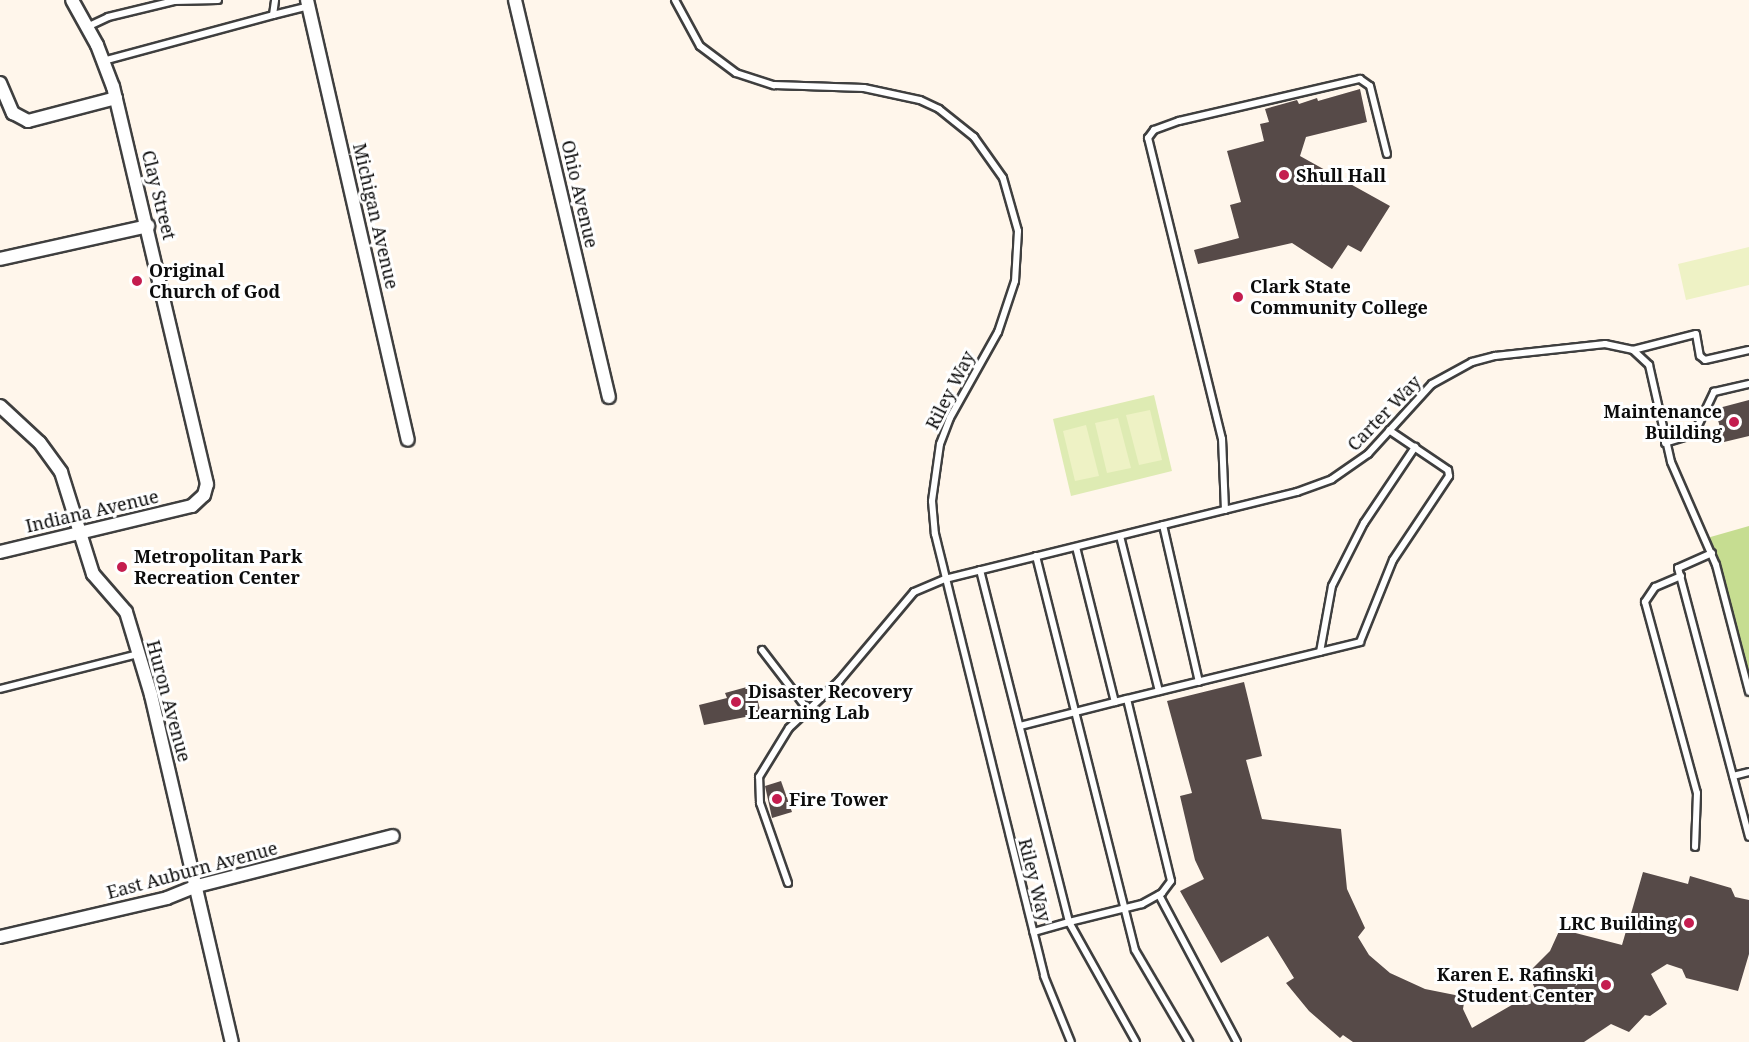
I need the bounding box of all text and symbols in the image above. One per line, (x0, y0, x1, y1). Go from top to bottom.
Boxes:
street label: Ohio Avenue (557, 138, 603, 250)
street label: Michigan Avenue (349, 141, 403, 291)
street label: Clay Street (137, 148, 181, 242)
place label: Shull Hall (1296, 164, 1386, 186)
marker: Shull Hall (1277, 168, 1291, 182)
place label: Original Church of God (149, 260, 280, 302)
marker: Original Church of God (130, 274, 144, 288)
place label: Clark State Community College (1250, 276, 1428, 318)
marker: Clark State Community College (1231, 290, 1245, 304)
street label: Riley Way (921, 347, 979, 433)
street label: Carter Way (1343, 371, 1425, 455)
place label: Maintenance Building (1604, 401, 1722, 444)
marker: Maintenance Building (1727, 415, 1741, 429)
street label: Indiana Avenue (23, 485, 161, 537)
place label: Metropolitan Park Recreation Center (134, 546, 302, 588)
marker: Metropolitan Park Recreation Center (115, 560, 129, 574)
street label: Huron Avenue (142, 638, 196, 764)
place label: Disaster Recovery Learning Lab (748, 681, 913, 724)
marker: Disaster Recovery Learning Lab (729, 695, 743, 709)
place label: Fire Tower (789, 788, 888, 810)
marker: Fire Tower (770, 792, 784, 806)
street label: Riley Way (1014, 836, 1056, 924)
street label: East Auburn Avenue (104, 837, 280, 903)
place label: LRC Building (1559, 912, 1677, 934)
marker: LRC Building (1682, 916, 1696, 930)
place label: Karen E. Rafinski Student Center (1437, 964, 1594, 1006)
marker: Karen E. Rafinski Student Center (1599, 978, 1613, 992)

